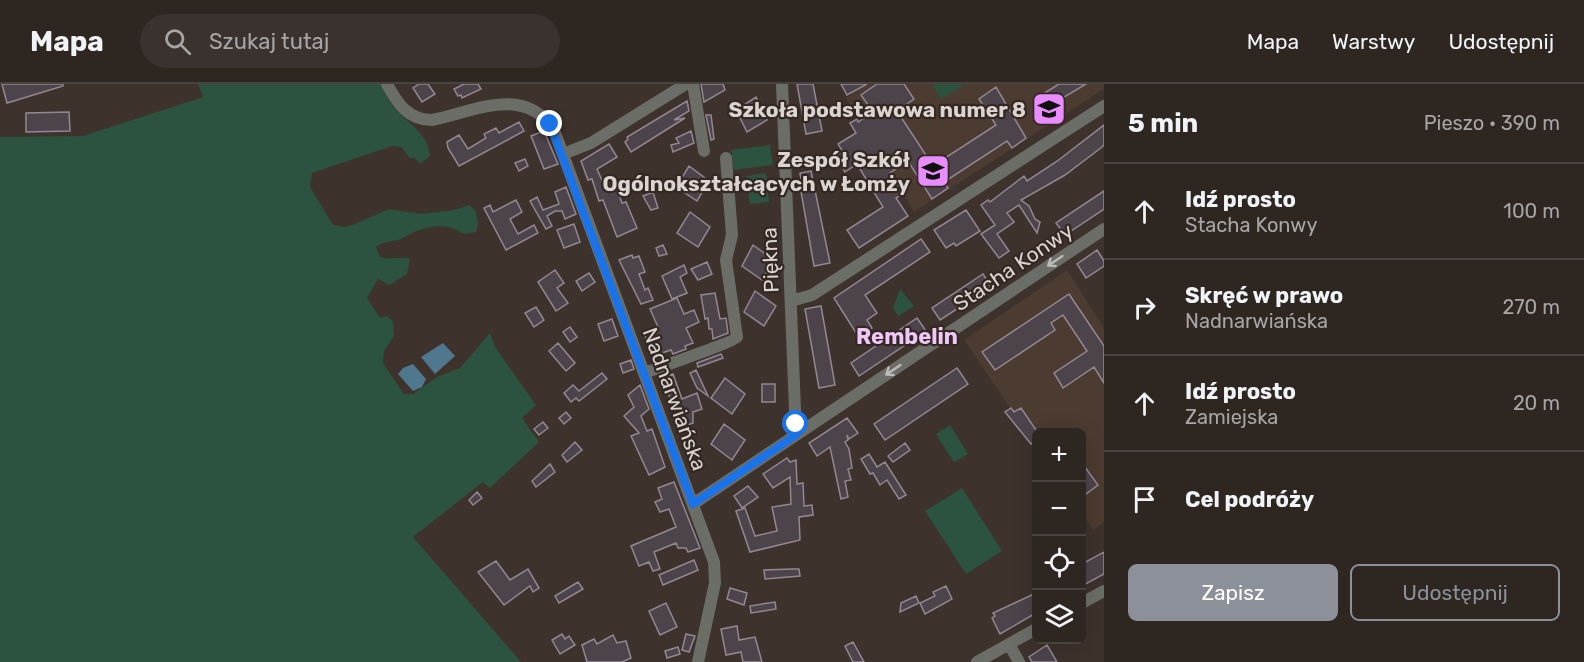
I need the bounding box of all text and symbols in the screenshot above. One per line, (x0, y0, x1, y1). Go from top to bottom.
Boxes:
search box (140, 14, 560, 68)
text: Mapa (30, 25, 104, 58)
icon: search (161, 25, 194, 58)
text: Szukaj tutaj (209, 28, 329, 55)
text: Mapa (1247, 29, 1299, 54)
text: Warstwy (1332, 29, 1415, 54)
text: Udostępnij (1448, 29, 1554, 54)
school or university icon: Szkoła podstawowa numer 8 (1031, 91, 1067, 127)
place label: Szkoła podstawowa numer 8 (728, 97, 1026, 122)
text: 5 min (1128, 108, 1198, 139)
route end (536, 110, 562, 136)
text: Pieszo · 390 m (1424, 111, 1560, 135)
place label: Zespół Szkół Ogólnokształcących w Łomży (603, 147, 910, 196)
school or university icon: Zespół Szkół Ogólnokształcących w Łomży (915, 153, 951, 189)
text: Idź prosto (1185, 186, 1296, 213)
icon: ahead (1128, 195, 1161, 228)
text: 100 m (1503, 199, 1560, 223)
text: Stacha Konwy (1185, 213, 1317, 237)
street label: Stacha Konwy (948, 218, 1078, 316)
street label: Piękna (756, 227, 784, 293)
one-way arrow (1047, 255, 1064, 268)
text: Skręć w prawo (1185, 282, 1343, 309)
icon: right (1128, 291, 1161, 324)
text: 270 m (1503, 295, 1560, 319)
text: Nadnarwiańska (1185, 309, 1328, 333)
district label: Rembelin (856, 323, 958, 350)
street label: Nadnarwiańska (638, 324, 712, 474)
one-way arrow (886, 364, 902, 376)
text: Idź prosto (1185, 378, 1296, 405)
icon: ahead (1128, 387, 1161, 420)
text: 20 m (1513, 391, 1560, 415)
text: Zamiejska (1185, 405, 1278, 429)
route start (782, 410, 808, 436)
map controls (1032, 428, 1086, 644)
button: + (1032, 428, 1086, 482)
button: − (1032, 482, 1086, 536)
icon: arrive (1128, 483, 1161, 516)
text: Cel podróży (1185, 486, 1314, 513)
button: locate (1032, 536, 1086, 590)
button: Zapisz (1128, 564, 1338, 621)
button: Udostępnij (1350, 564, 1560, 621)
button: layers (1032, 590, 1086, 644)

